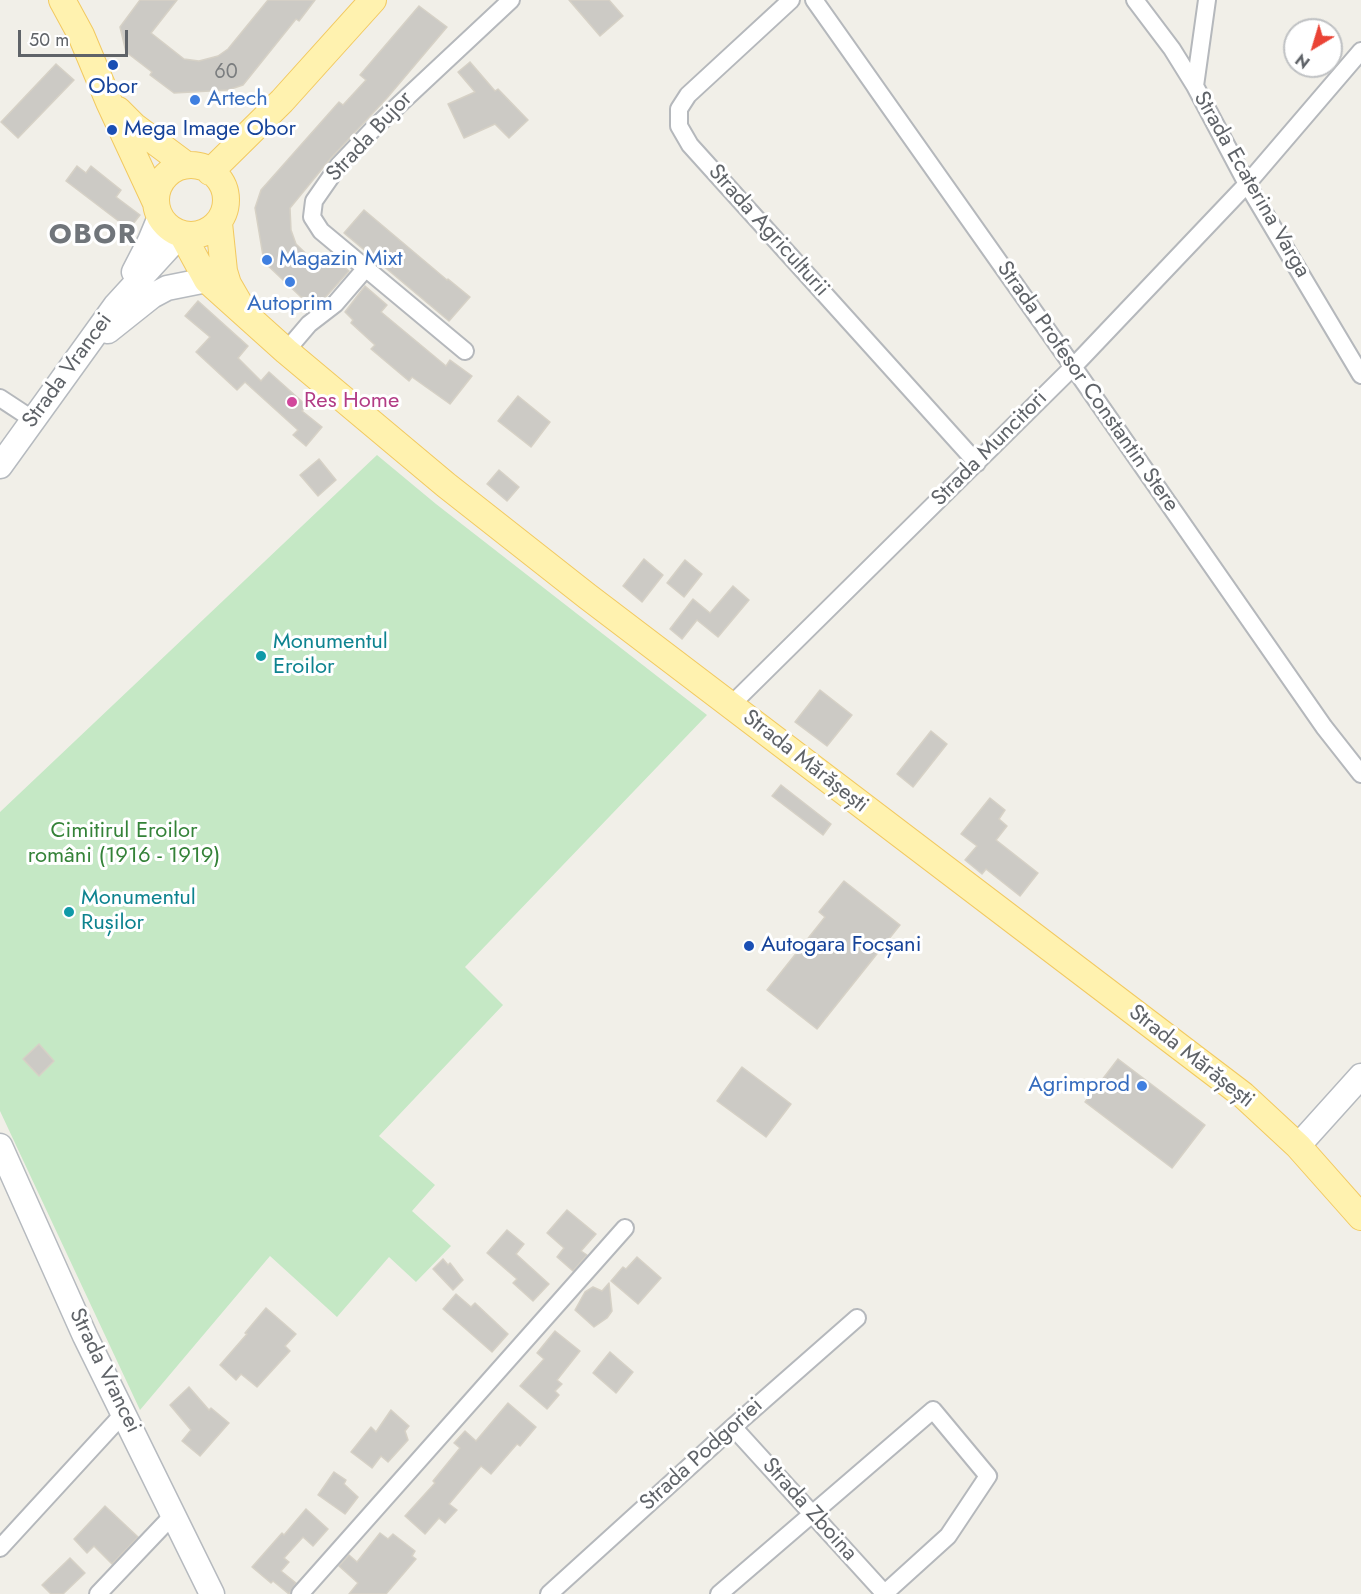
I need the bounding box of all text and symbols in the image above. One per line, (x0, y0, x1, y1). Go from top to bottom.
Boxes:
scale bar (21, 18, 130, 56)
north arrow (1283, 18, 1343, 78)
text: 50 m (29, 27, 69, 53)
text: N (1291, 48, 1315, 74)
marker: Obor (106, 58, 120, 72)
house number: 60 (214, 61, 238, 85)
place label: Obor (88, 75, 138, 101)
street label: Strada Bujor (321, 86, 419, 188)
place label: Artech (207, 87, 268, 113)
street label: Strada Ecaterina Varga (1187, 87, 1315, 283)
marker: Artech (188, 93, 202, 107)
place label: Mega Image Obor (124, 117, 296, 143)
marker: Mega Image Obor (105, 123, 119, 137)
street label: Strada Agriculturii (702, 160, 834, 302)
district label: OBOR (49, 219, 137, 253)
place label: Magazin Mixt (279, 247, 403, 273)
marker: Magazin Mixt (260, 253, 274, 267)
street label: Strada Profesor Constantin Stere (990, 257, 1184, 517)
marker: Autoprim (283, 275, 297, 289)
place label: Autoprim (247, 292, 333, 318)
street label: Strada Vrancei (18, 308, 118, 434)
street label: Strada Muncitori (927, 386, 1053, 512)
place label: Res Home (304, 389, 399, 415)
marker: Res Home (285, 395, 299, 409)
place label: Monumentul Eroilor (273, 630, 388, 682)
marker: Monumentul Eroilor (254, 649, 268, 663)
street label: Strada Mărășești (737, 705, 873, 819)
park label: Cimitirul Eroilor români (1916 - 1919) (28, 819, 220, 870)
place label: Monumentul Rușilor (81, 886, 196, 938)
marker: Monumentul Rușilor (62, 905, 76, 919)
place label: Autogara Focșani (761, 933, 921, 959)
marker: Autogara Focșani (742, 939, 756, 953)
street label: Strada Mărășești (1123, 1000, 1259, 1114)
place label: Agrimprod (1028, 1073, 1130, 1099)
marker: Agrimprod (1135, 1079, 1149, 1093)
street label: Strada Vrancei (62, 1304, 146, 1438)
street label: Strada Podgoriei (635, 1393, 769, 1517)
street label: Strada Zboina (756, 1453, 862, 1567)

